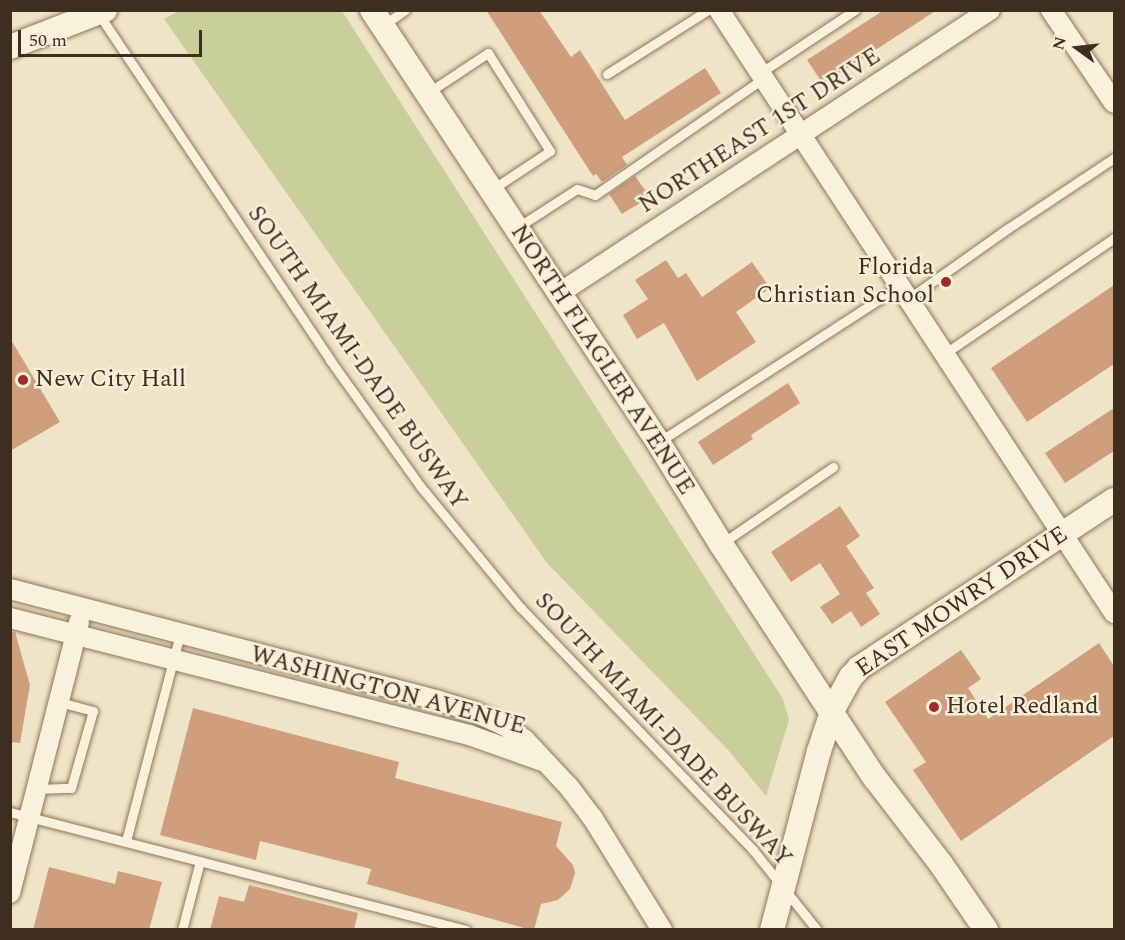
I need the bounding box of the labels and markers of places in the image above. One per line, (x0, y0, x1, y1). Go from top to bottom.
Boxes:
place label: Florida Christian School (756, 254, 934, 310)
marker: Florida Christian School (939, 275, 953, 289)
place label: New City Hall (35, 366, 186, 394)
marker: New City Hall (16, 373, 30, 387)
place label: Hotel Redland (946, 693, 1099, 721)
marker: Hotel Redland (927, 700, 941, 714)

